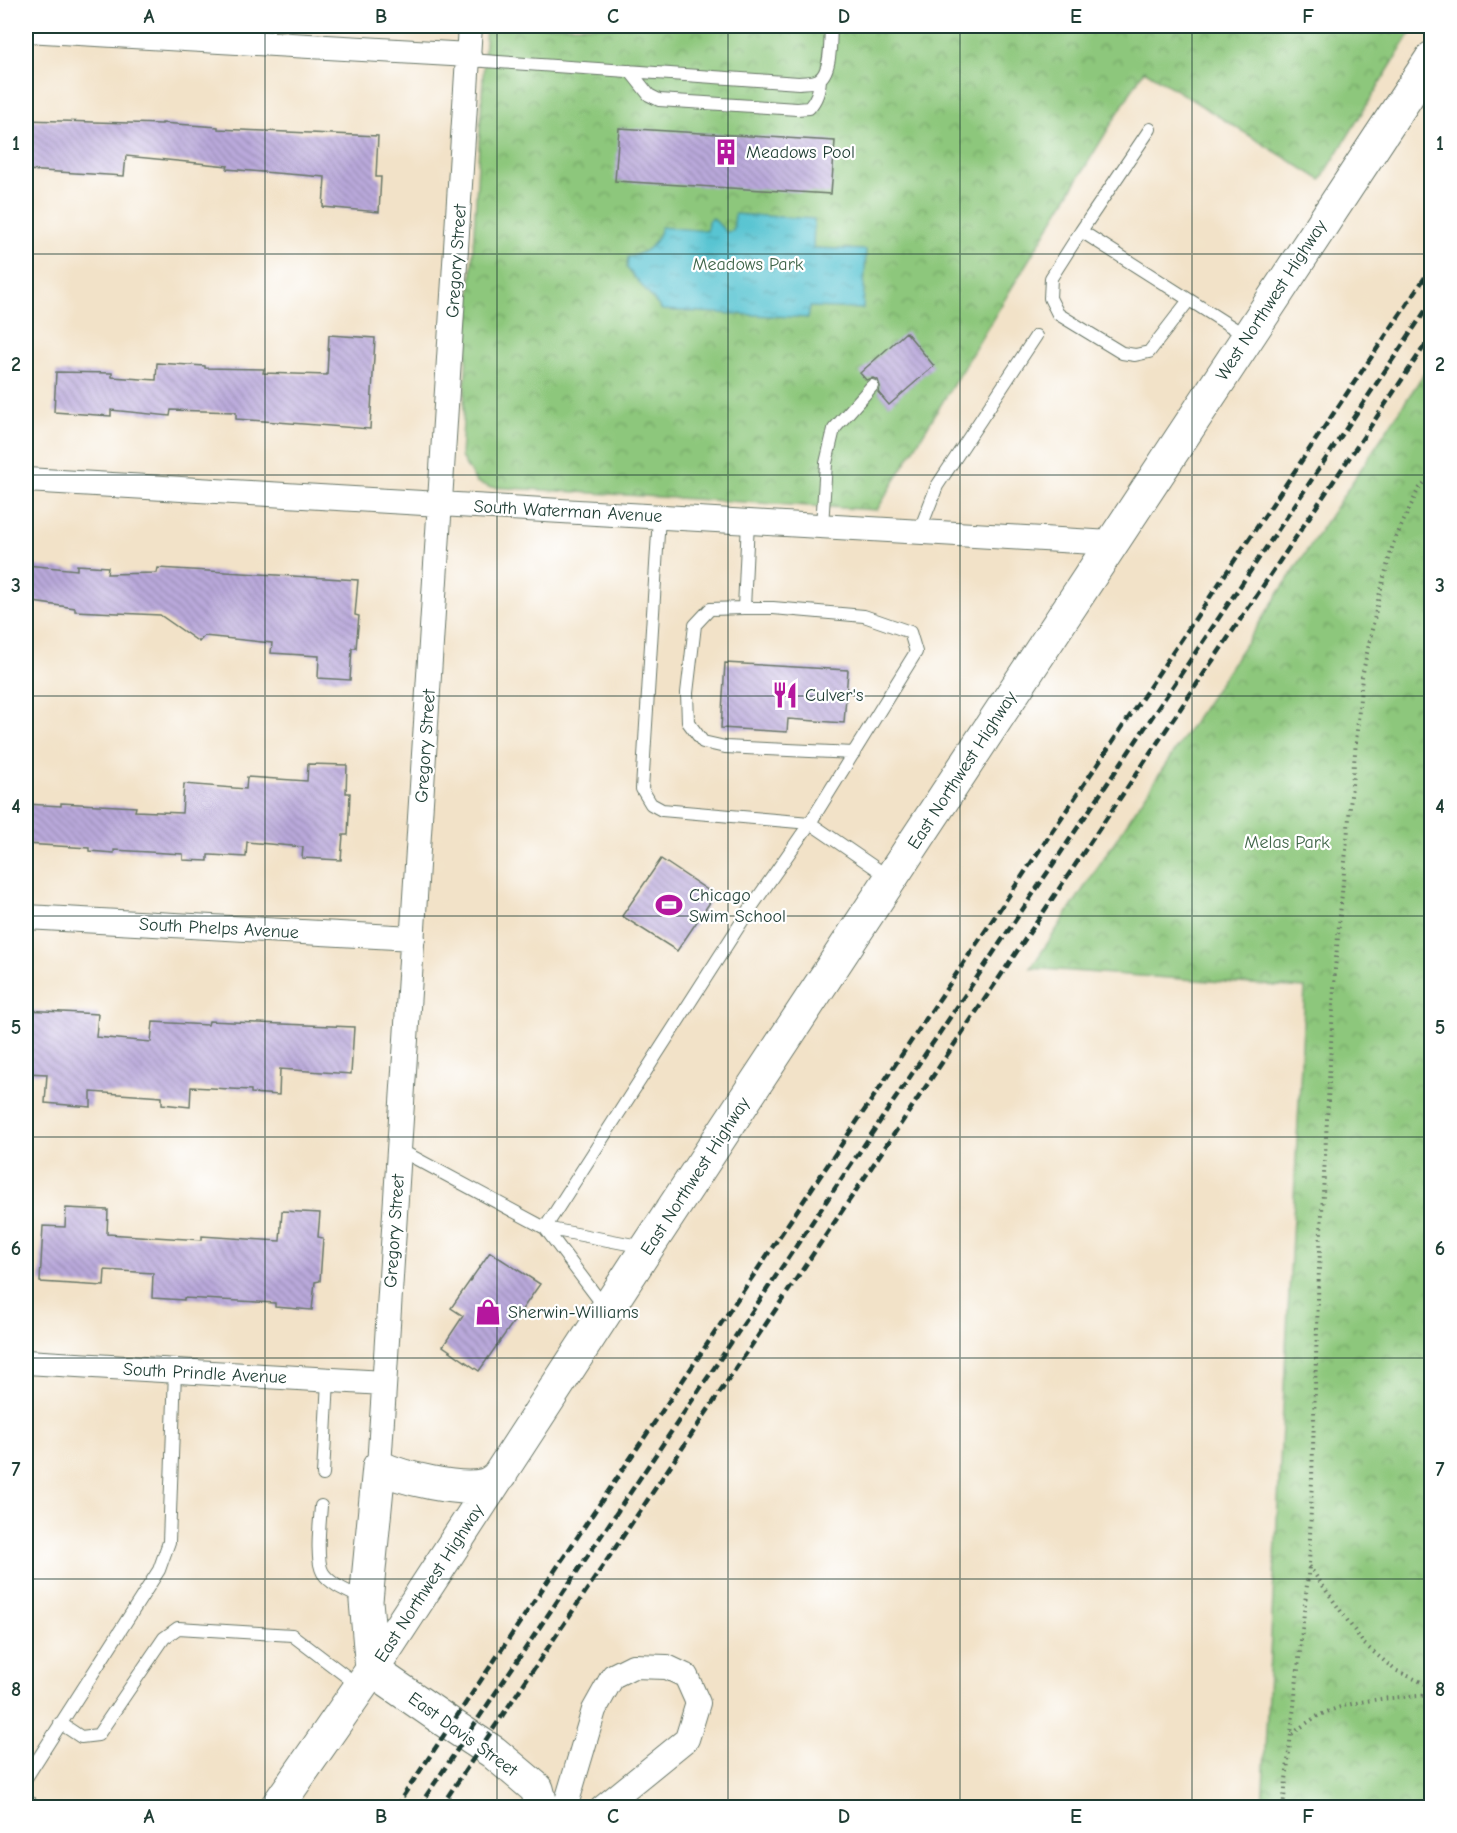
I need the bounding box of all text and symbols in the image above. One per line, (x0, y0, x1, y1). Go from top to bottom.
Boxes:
text: A (143, 5, 155, 28)
text: B (375, 5, 387, 28)
text: C (607, 5, 619, 28)
text: D (838, 5, 850, 28)
text: E (1070, 5, 1082, 28)
text: F (1302, 5, 1314, 28)
text: 1 (12, 132, 20, 155)
text: 1 (1436, 132, 1444, 155)
building icon: Meadows Pool (711, 137, 741, 167)
place label: Meadows Pool (746, 142, 855, 163)
street label: Gregory Street (442, 203, 471, 319)
street label: West Northwest Highway (1212, 215, 1332, 385)
park label: Meadows Park (692, 254, 804, 275)
text: 2 (11, 353, 21, 376)
text: 2 (1435, 353, 1445, 376)
street label: South Waterman Avenue (473, 496, 663, 527)
text: 3 (11, 574, 21, 597)
text: 3 (1435, 574, 1445, 597)
restaurant icon: Culver's (770, 680, 800, 710)
place label: Culver's (805, 685, 864, 706)
street label: East Northwest Highway (903, 686, 1022, 853)
street label: Gregory Street (411, 688, 440, 804)
text: 4 (11, 795, 21, 818)
text: 4 (1435, 795, 1445, 818)
park label: Melas Park (1244, 832, 1330, 853)
place label: Chicago Swim School (689, 885, 786, 927)
sports icon: Chicago Swim School (654, 890, 684, 920)
street label: South Phelps Avenue (139, 914, 299, 943)
text: 5 (11, 1016, 21, 1039)
text: 5 (1435, 1016, 1445, 1039)
street label: East Northwest Highway (636, 1092, 755, 1259)
street label: Gregory Street (380, 1173, 409, 1289)
text: 6 (11, 1237, 21, 1260)
text: 6 (1435, 1237, 1445, 1260)
shop icon: Sherwin-Williams (473, 1297, 503, 1327)
place label: Sherwin-Williams (508, 1302, 639, 1323)
street label: South Prindle Avenue (123, 1359, 287, 1388)
text: 7 (12, 1458, 21, 1481)
text: 7 (1436, 1458, 1445, 1481)
street label: East Northwest Highway (370, 1499, 489, 1666)
text: 8 (11, 1678, 21, 1701)
text: 8 (1435, 1678, 1445, 1701)
street label: East Davis Street (404, 1688, 522, 1781)
text: A (143, 1805, 155, 1828)
text: B (375, 1805, 387, 1828)
text: C (607, 1805, 619, 1828)
text: D (838, 1805, 850, 1828)
text: E (1070, 1805, 1082, 1828)
text: F (1302, 1805, 1314, 1828)

